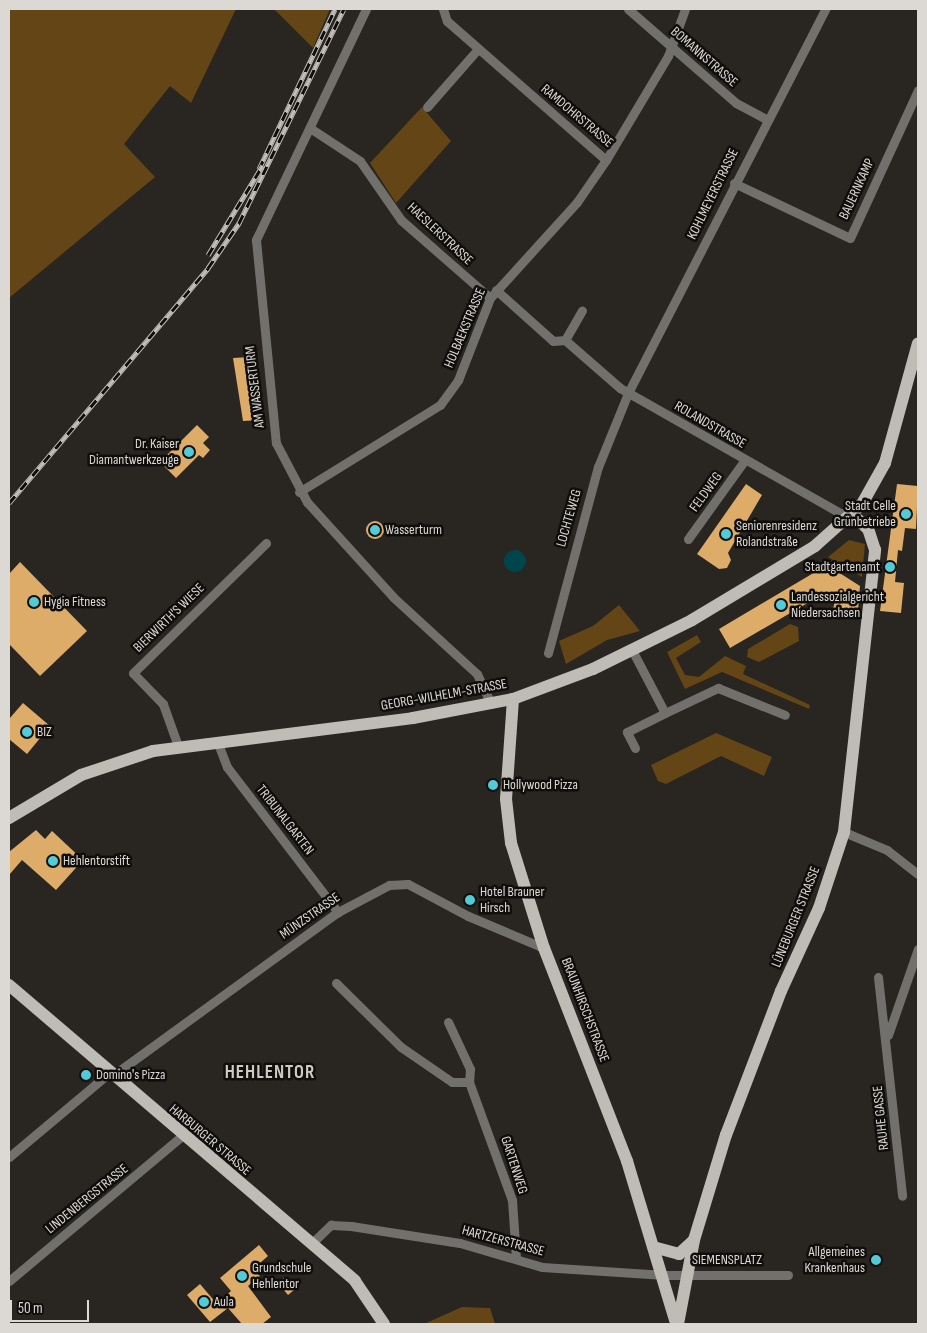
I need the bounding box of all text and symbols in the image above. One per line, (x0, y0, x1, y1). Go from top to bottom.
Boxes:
street label: BOMANNSTRASSE (667, 23, 741, 91)
street label: RAMDOHRSTRASSE (537, 81, 617, 151)
street label: KOHLMEYERSTRASSE (684, 146, 742, 242)
street label: BAUERNKAMP (836, 156, 878, 222)
street label: HAESLERSTRASSE (404, 199, 476, 269)
street label: HOLBAEKSTRASSE (441, 286, 489, 370)
street label: AM WASSERTURM (242, 345, 268, 429)
street label: ROLANDSTRASSE (671, 398, 749, 452)
place label: Dr. Kaiser Diamantwerkzeuge (89, 436, 179, 468)
marker: Dr. Kaiser Diamantwerkzeuge (183, 446, 195, 458)
street label: FELDWEG (686, 469, 726, 515)
street label: LOCHTEWEG (553, 487, 585, 549)
place label: Stadt Celle Grünbetriebe (834, 498, 896, 530)
marker: Stadt Celle Grünbetriebe (900, 508, 912, 520)
place label: Seniorenresidenz Rolandstraße (736, 518, 817, 550)
place label: Wasserturm (385, 522, 442, 538)
marker: Wasserturm (369, 524, 381, 536)
marker: Seniorenresidenz Rolandstraße (720, 528, 732, 540)
place label: Stadtgartenamt (805, 559, 880, 575)
marker: Stadtgartenamt (884, 561, 896, 573)
street label: BIERWIRTH'S WIESE (130, 580, 208, 656)
place label: Landessozialgericht Niedersachsen (791, 589, 884, 622)
place label: Hygia Fitness (44, 594, 106, 610)
marker: Hygia Fitness (28, 596, 40, 608)
marker: Landessozialgericht Niedersachsen (775, 599, 787, 611)
street label: GEORG-WILHELM-STRASSE (380, 676, 508, 714)
place label: BIZ (37, 724, 52, 740)
marker: BIZ (21, 726, 33, 738)
place label: Hollywood Pizza (503, 777, 578, 793)
marker: Hollywood Pizza (487, 779, 499, 791)
street label: TRIBUNALGARTEN (253, 782, 317, 858)
place label: Hehlentorstift (63, 853, 130, 869)
marker: Hehlentorstift (47, 855, 59, 867)
street label: LÜNEBURGER STRASSE (768, 864, 824, 970)
place label: Hotel Brauner Hirsch (480, 884, 544, 916)
street label: MÜNZSTRASSE (277, 889, 343, 943)
marker: Hotel Brauner Hirsch (464, 894, 476, 906)
street label: BRAUNHIRSCHSTRASSE (557, 956, 613, 1064)
district label: HEHLENTOR (224, 1062, 316, 1084)
place label: Domino's Pizza (96, 1067, 165, 1083)
marker: Domino's Pizza (80, 1069, 92, 1081)
street label: RAUHE GASSE (869, 1085, 893, 1151)
street label: HARBURGER STRASSE (166, 1101, 254, 1179)
street label: GARTENWEG (497, 1134, 531, 1196)
street label: LINDENBERGSTRASSE (42, 1160, 132, 1238)
street label: HARTZERSTRASSE (460, 1222, 546, 1260)
place label: Allgemeines Krankenhaus (805, 1244, 865, 1276)
street label: SIEMENSPLATZ (692, 1252, 762, 1268)
marker: Allgemeines Krankenhaus (869, 1253, 883, 1267)
place label: Grundschule Hehlentor (252, 1260, 311, 1292)
marker: Grundschule Hehlentor (236, 1270, 248, 1282)
scale bar (12, 1290, 91, 1322)
place label: Aula (214, 1294, 234, 1310)
marker: Aula (198, 1296, 210, 1308)
text: 50 m (18, 1299, 43, 1318)

